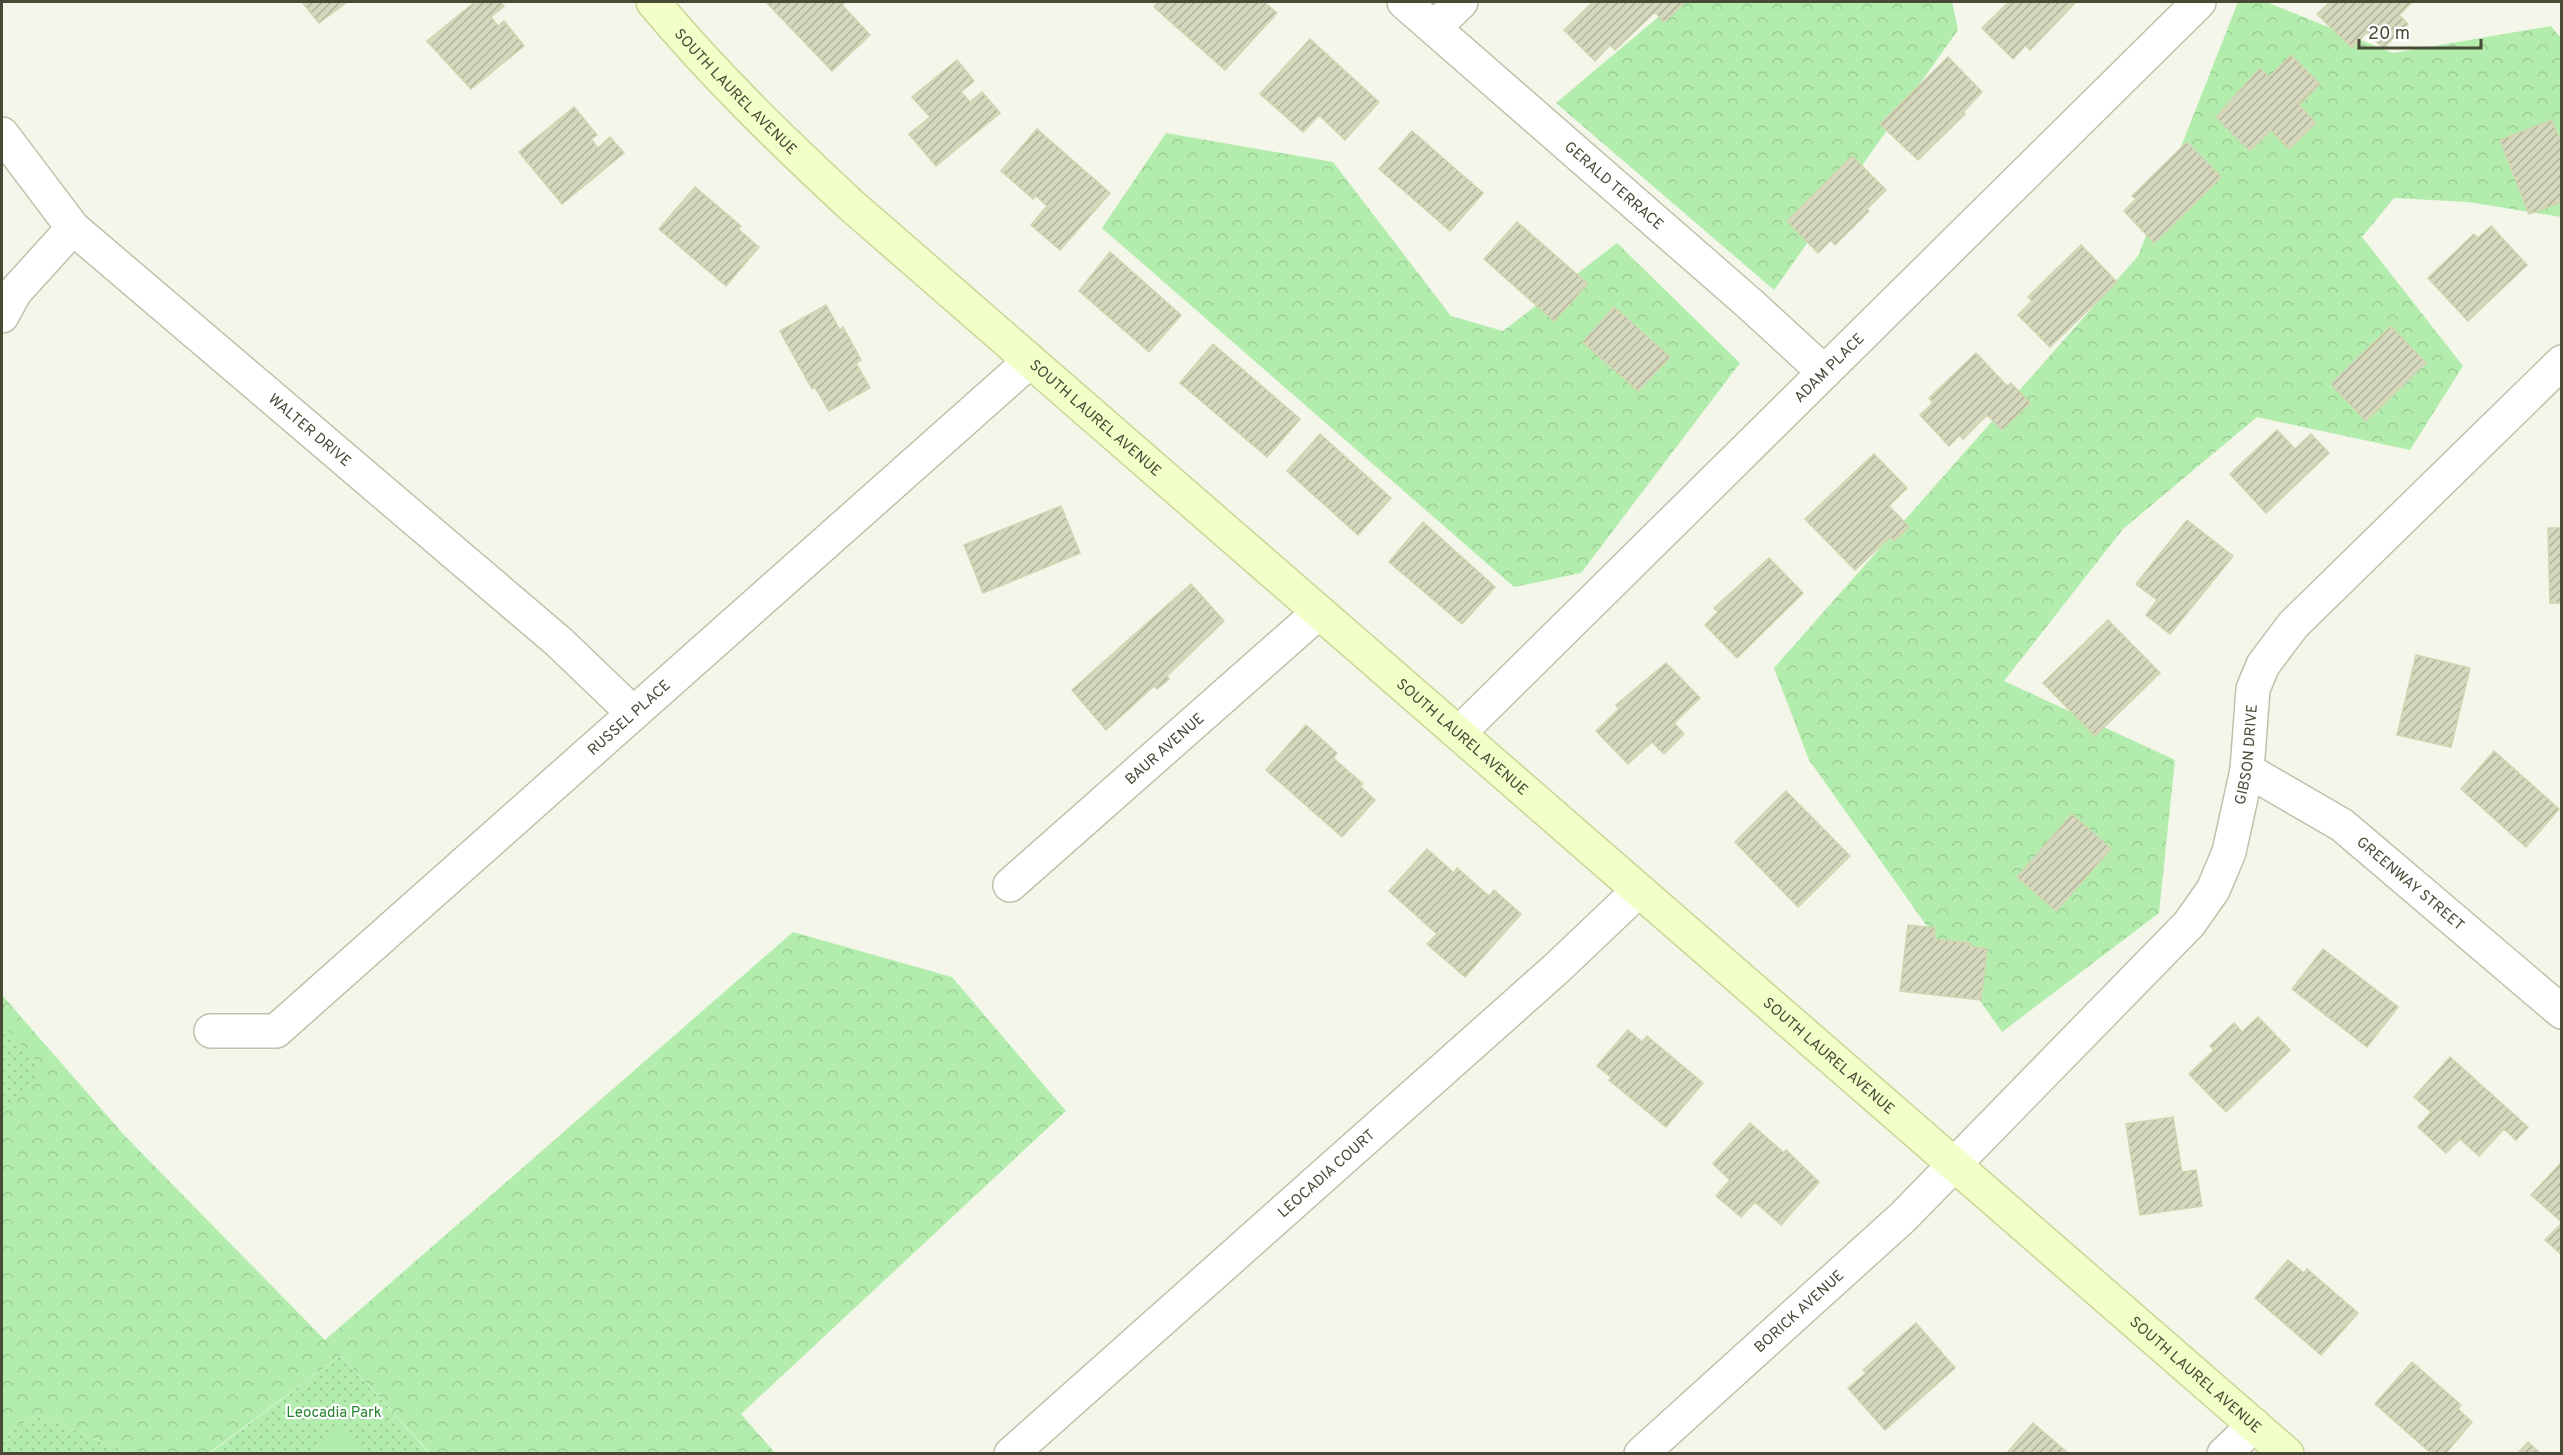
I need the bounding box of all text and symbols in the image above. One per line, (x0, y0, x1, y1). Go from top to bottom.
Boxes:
scale bar (2359, 12, 2480, 50)
text: 20 m (2368, 23, 2410, 46)
street label: SOUTH LAUREL AVENUE (669, 25, 800, 160)
street label: GERALD TERRACE (1560, 138, 1667, 235)
street label: ADAM PLACE (1791, 330, 1869, 407)
street label: SOUTH LAUREL AVENUE (1025, 356, 1165, 481)
street label: WALTER DRIVE (264, 390, 354, 472)
street label: SOUTH LAUREL AVENUE (1391, 675, 1531, 800)
street label: RUSSEL PLACE (584, 677, 675, 761)
street label: GIBSON DRIVE (2232, 703, 2263, 807)
street label: BAUR AVENUE (1122, 710, 1209, 790)
street label: GREENWAY STREET (2352, 833, 2468, 936)
street label: SOUTH LAUREL AVENUE (1758, 994, 1898, 1119)
street label: LEOCADIA COURT (1275, 1126, 1380, 1223)
street label: BORICK AVENUE (1751, 1267, 1849, 1358)
street label: SOUTH LAUREL AVENUE (2125, 1313, 2265, 1438)
park label: Leocadia Park (286, 1404, 382, 1423)

